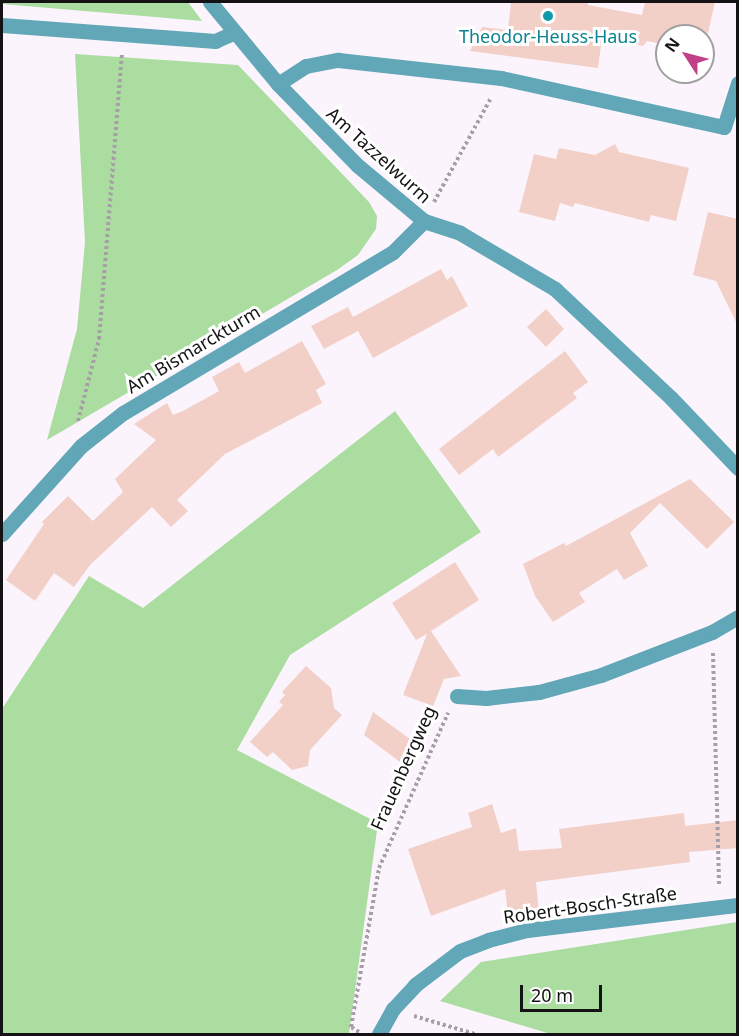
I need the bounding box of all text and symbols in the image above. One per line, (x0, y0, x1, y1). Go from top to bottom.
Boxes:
marker: Theodor-Heuss-Haus (541, 9, 555, 23)
north arrow (655, 24, 715, 84)
place label: Theodor-Heuss-Haus (459, 25, 637, 47)
text: N (659, 33, 685, 56)
street label: Am Tazzelwurm (322, 103, 436, 207)
street label: Am Bismarckturm (122, 301, 264, 397)
street label: Frauenbergweg (366, 702, 440, 834)
street label: Robert-Bosch-Straße (502, 882, 678, 928)
scale bar (523, 973, 606, 1011)
text: 20 m (531, 983, 573, 1007)

